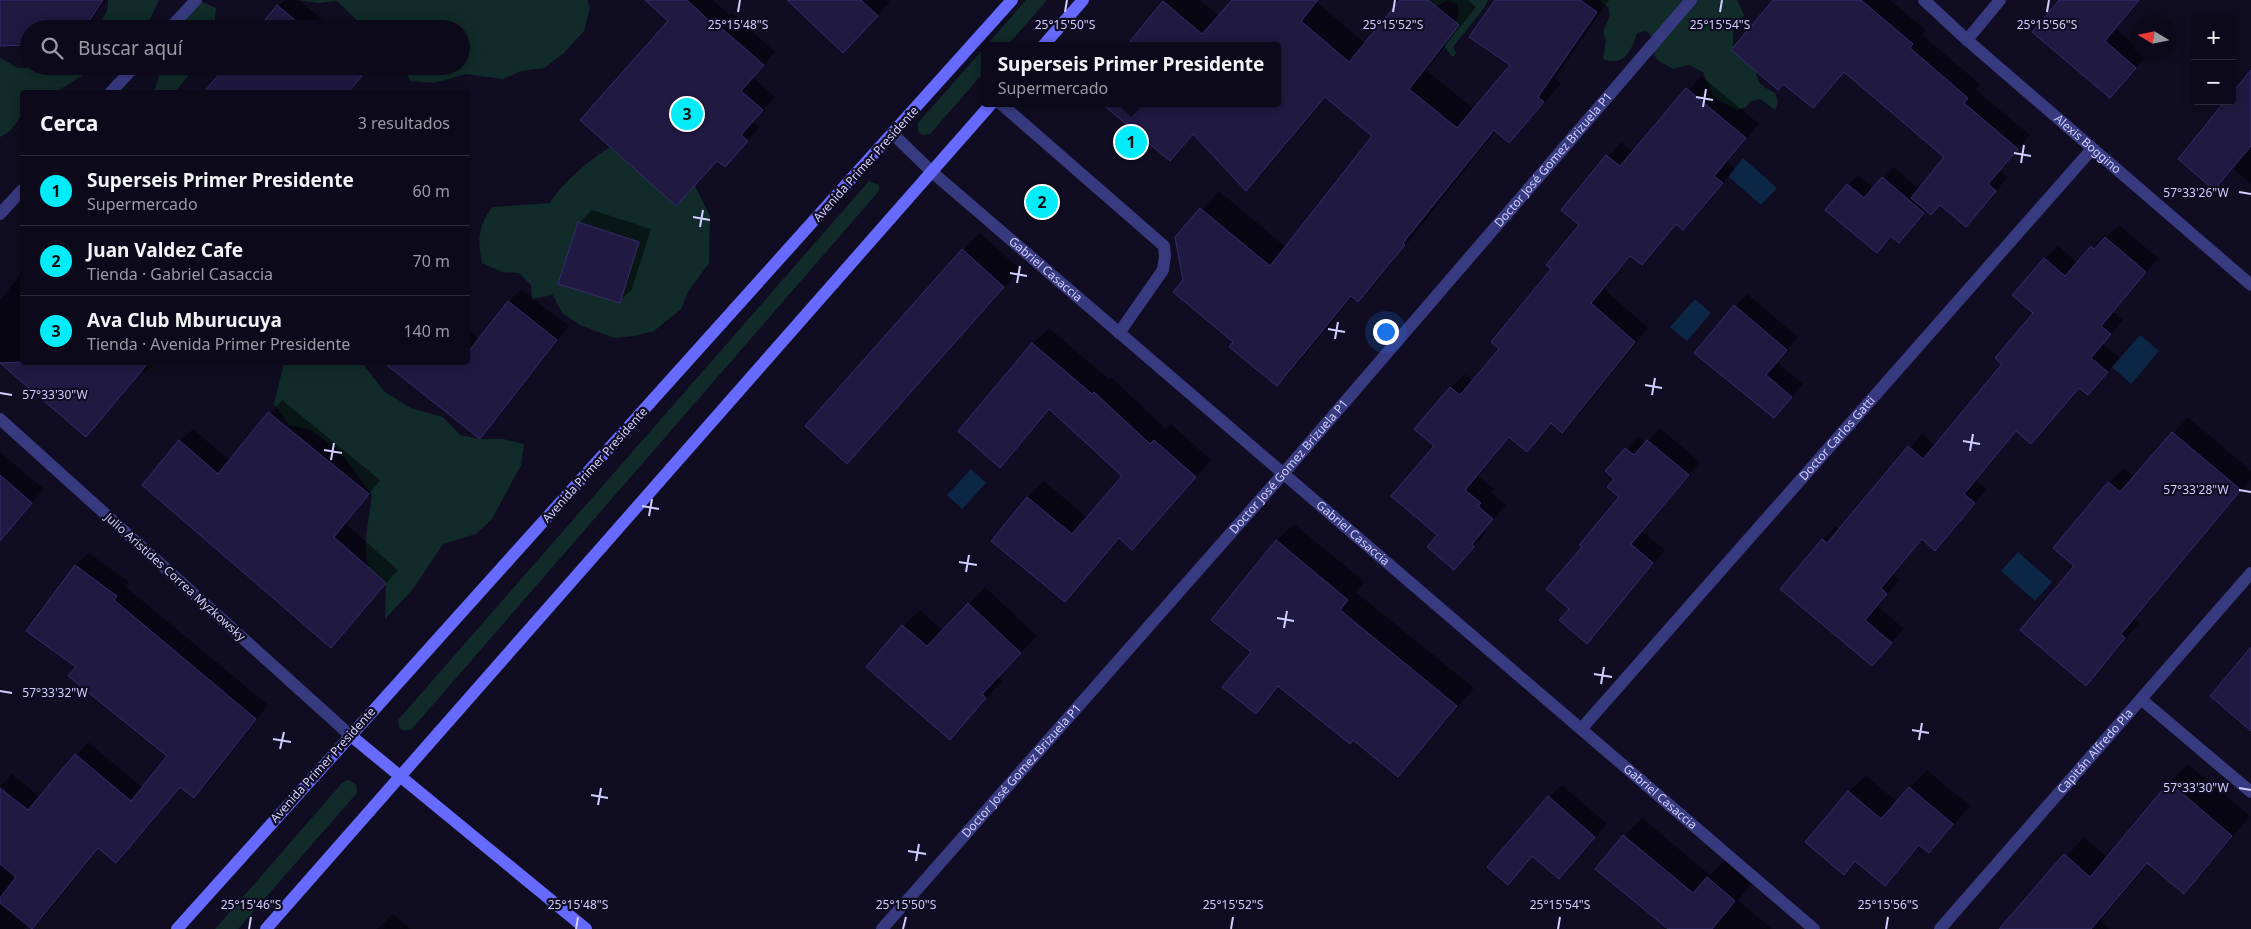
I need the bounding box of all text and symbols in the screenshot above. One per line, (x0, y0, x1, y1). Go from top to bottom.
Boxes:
north arrow (2131, 15, 2176, 60)
map controls (2191, 15, 2236, 105)
button: + (2191, 15, 2236, 60)
text: 25°15'48"S (708, 16, 769, 33)
text: 25°15'50"S (1035, 16, 1096, 33)
text: 25°15'52"S (1363, 16, 1424, 33)
text: 25°15'54"S (1690, 16, 1751, 33)
text: 25°15'56"S (2017, 16, 2078, 33)
search box (20, 20, 470, 75)
icon: search (38, 34, 66, 62)
text: Buscar aquí (78, 35, 183, 61)
popup (981, 42, 1281, 107)
text: Superseis Primer Presidente (998, 51, 1264, 77)
button: − (2191, 60, 2236, 105)
text: Supermercado (998, 77, 1108, 99)
street label: Doctor José Gomez Brizuela P1 (1490, 88, 1616, 231)
pin: 3 (671, 95, 703, 133)
street label: Avenida Primer Presidente (809, 102, 922, 225)
text: Cerca (40, 109, 98, 137)
street label: Alexis Boggino (2051, 110, 2125, 177)
text: 3 resultados (358, 112, 450, 134)
pin: 1 (1115, 123, 1147, 161)
text: Superseis Primer Presidente (87, 167, 354, 193)
text: 1 (51, 180, 61, 202)
text: 60 m (413, 180, 450, 202)
pin: 2 (1026, 183, 1058, 221)
text: 57°33'26"W (2163, 184, 2229, 201)
text: Supermercado (87, 193, 198, 215)
street label: Gabriel Casaccia (1005, 233, 1086, 305)
text: Juan Valdez Cafe (87, 237, 243, 263)
text: 2 (51, 250, 61, 272)
text: 70 m (413, 250, 450, 272)
text: Tienda · Gabriel Casaccia (87, 263, 273, 285)
text: Ava Club Mburucuya (87, 307, 282, 333)
your location (1373, 319, 1399, 345)
text: 3 (51, 320, 61, 342)
text: 140 m (403, 320, 450, 342)
text: Tienda · Avenida Primer Presidente (87, 333, 350, 355)
text: 57°33'30"W (22, 386, 88, 403)
street label: Doctor Carlos Gatti (1795, 392, 1879, 484)
street label: Doctor José Gomez Brizuela P1 (1225, 395, 1352, 537)
street label: Avenida Primer Presidente (538, 403, 651, 526)
text: 57°33'28"W (2163, 481, 2229, 498)
street label: Gabriel Casaccia (1313, 496, 1394, 569)
street label: Julio Aristides Correa Myzkowsky (100, 508, 250, 645)
text: 57°33'32"W (22, 684, 88, 701)
street label: Doctor José Gomez Brizuela P1 (957, 700, 1085, 841)
street label: Avenida Primer Presidente (266, 703, 379, 826)
street label: Capitán Alfredo Pla (2053, 705, 2137, 797)
street label: Gabriel Casaccia (1620, 760, 1701, 833)
text: 57°33'30"W (2163, 779, 2229, 796)
text: 25°15'46"S (221, 896, 282, 913)
text: 25°15'48"S (548, 896, 609, 913)
text: 25°15'50"S (876, 896, 937, 913)
text: 25°15'52"S (1203, 896, 1264, 913)
text: 25°15'54"S (1530, 896, 1591, 913)
text: 25°15'56"S (1858, 896, 1919, 913)

